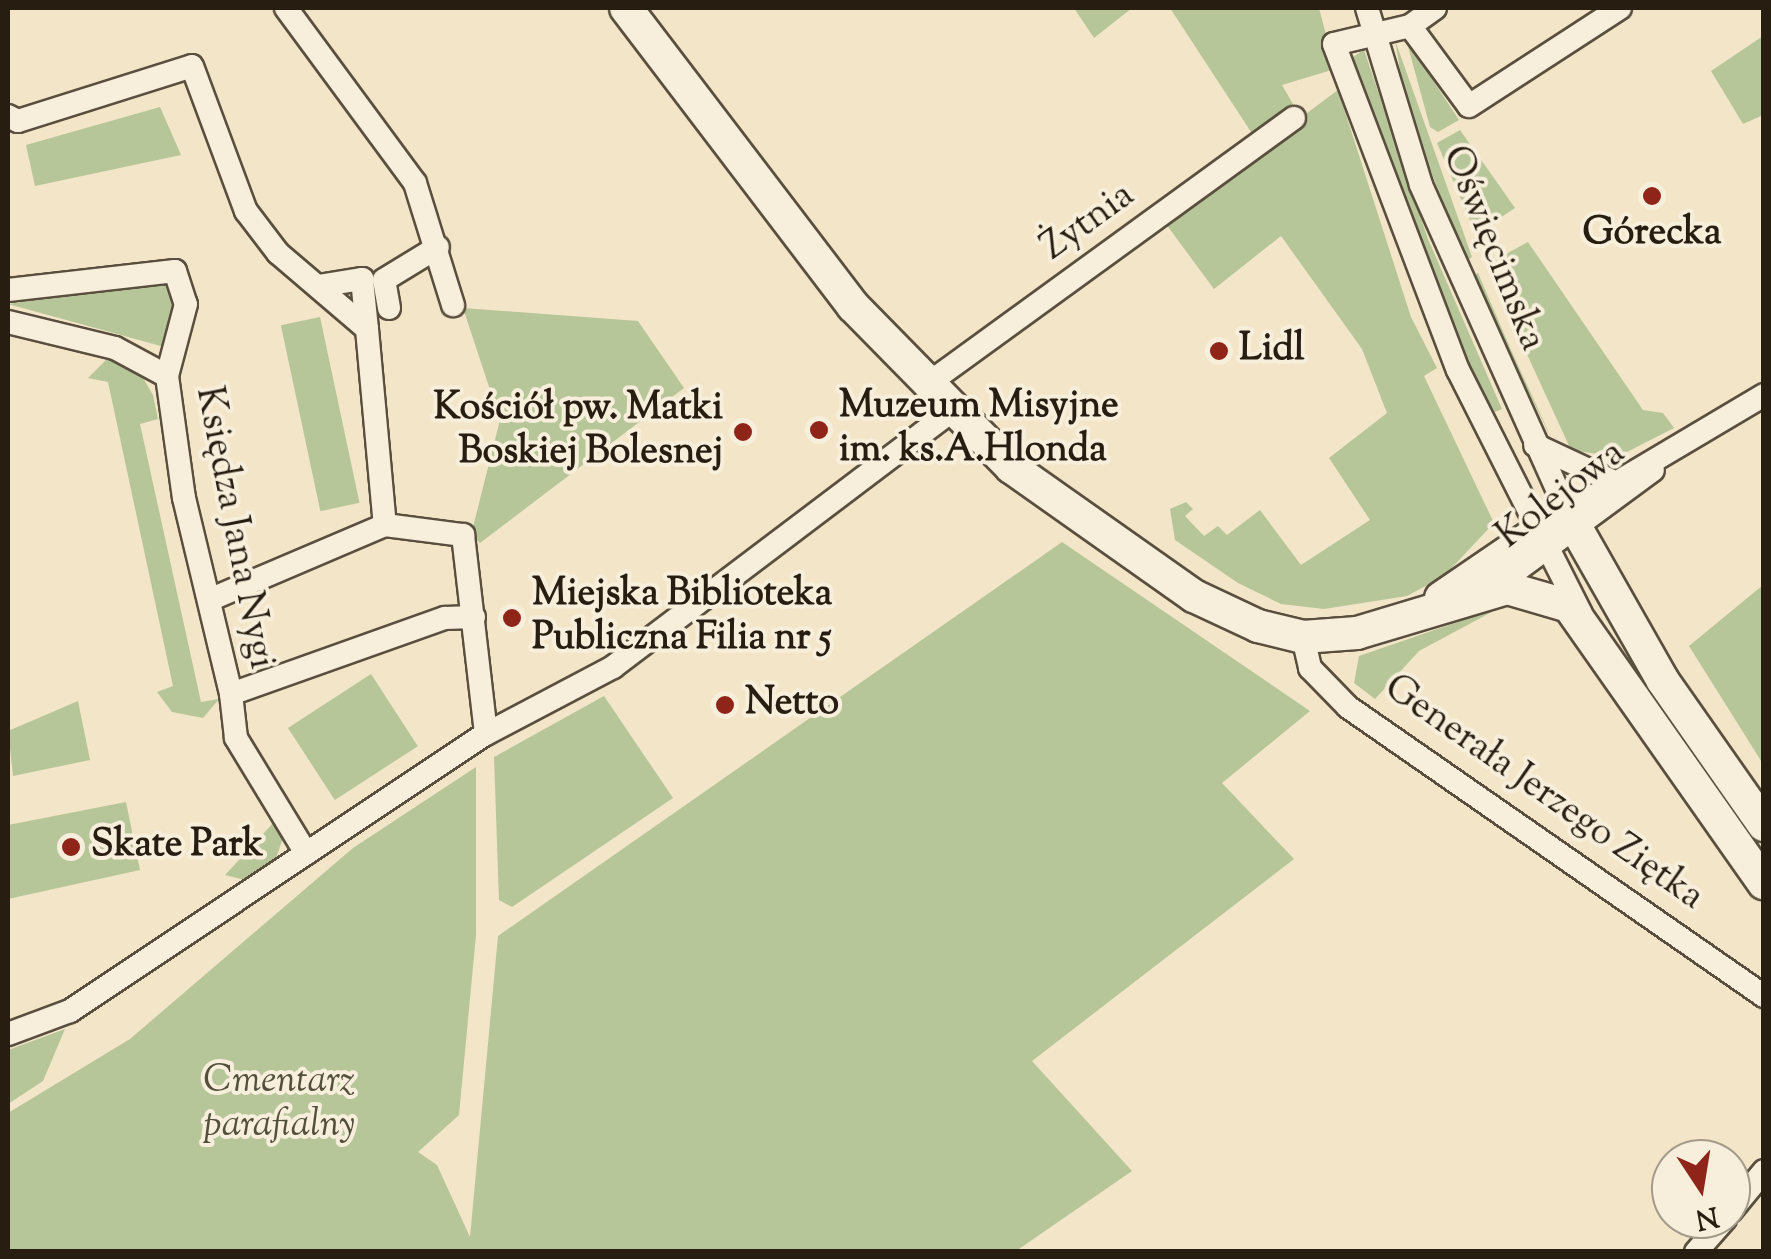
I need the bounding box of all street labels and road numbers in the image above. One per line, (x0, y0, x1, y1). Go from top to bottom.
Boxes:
street label: Oświęcimska (1430, 140, 1554, 358)
street label: Żytnia (1034, 174, 1144, 272)
street label: Księdza Jana Nygi (183, 383, 283, 673)
street label: Kolejowa (1489, 432, 1635, 560)
street label: Generała Jerzego Ziętka (1374, 666, 1712, 922)

